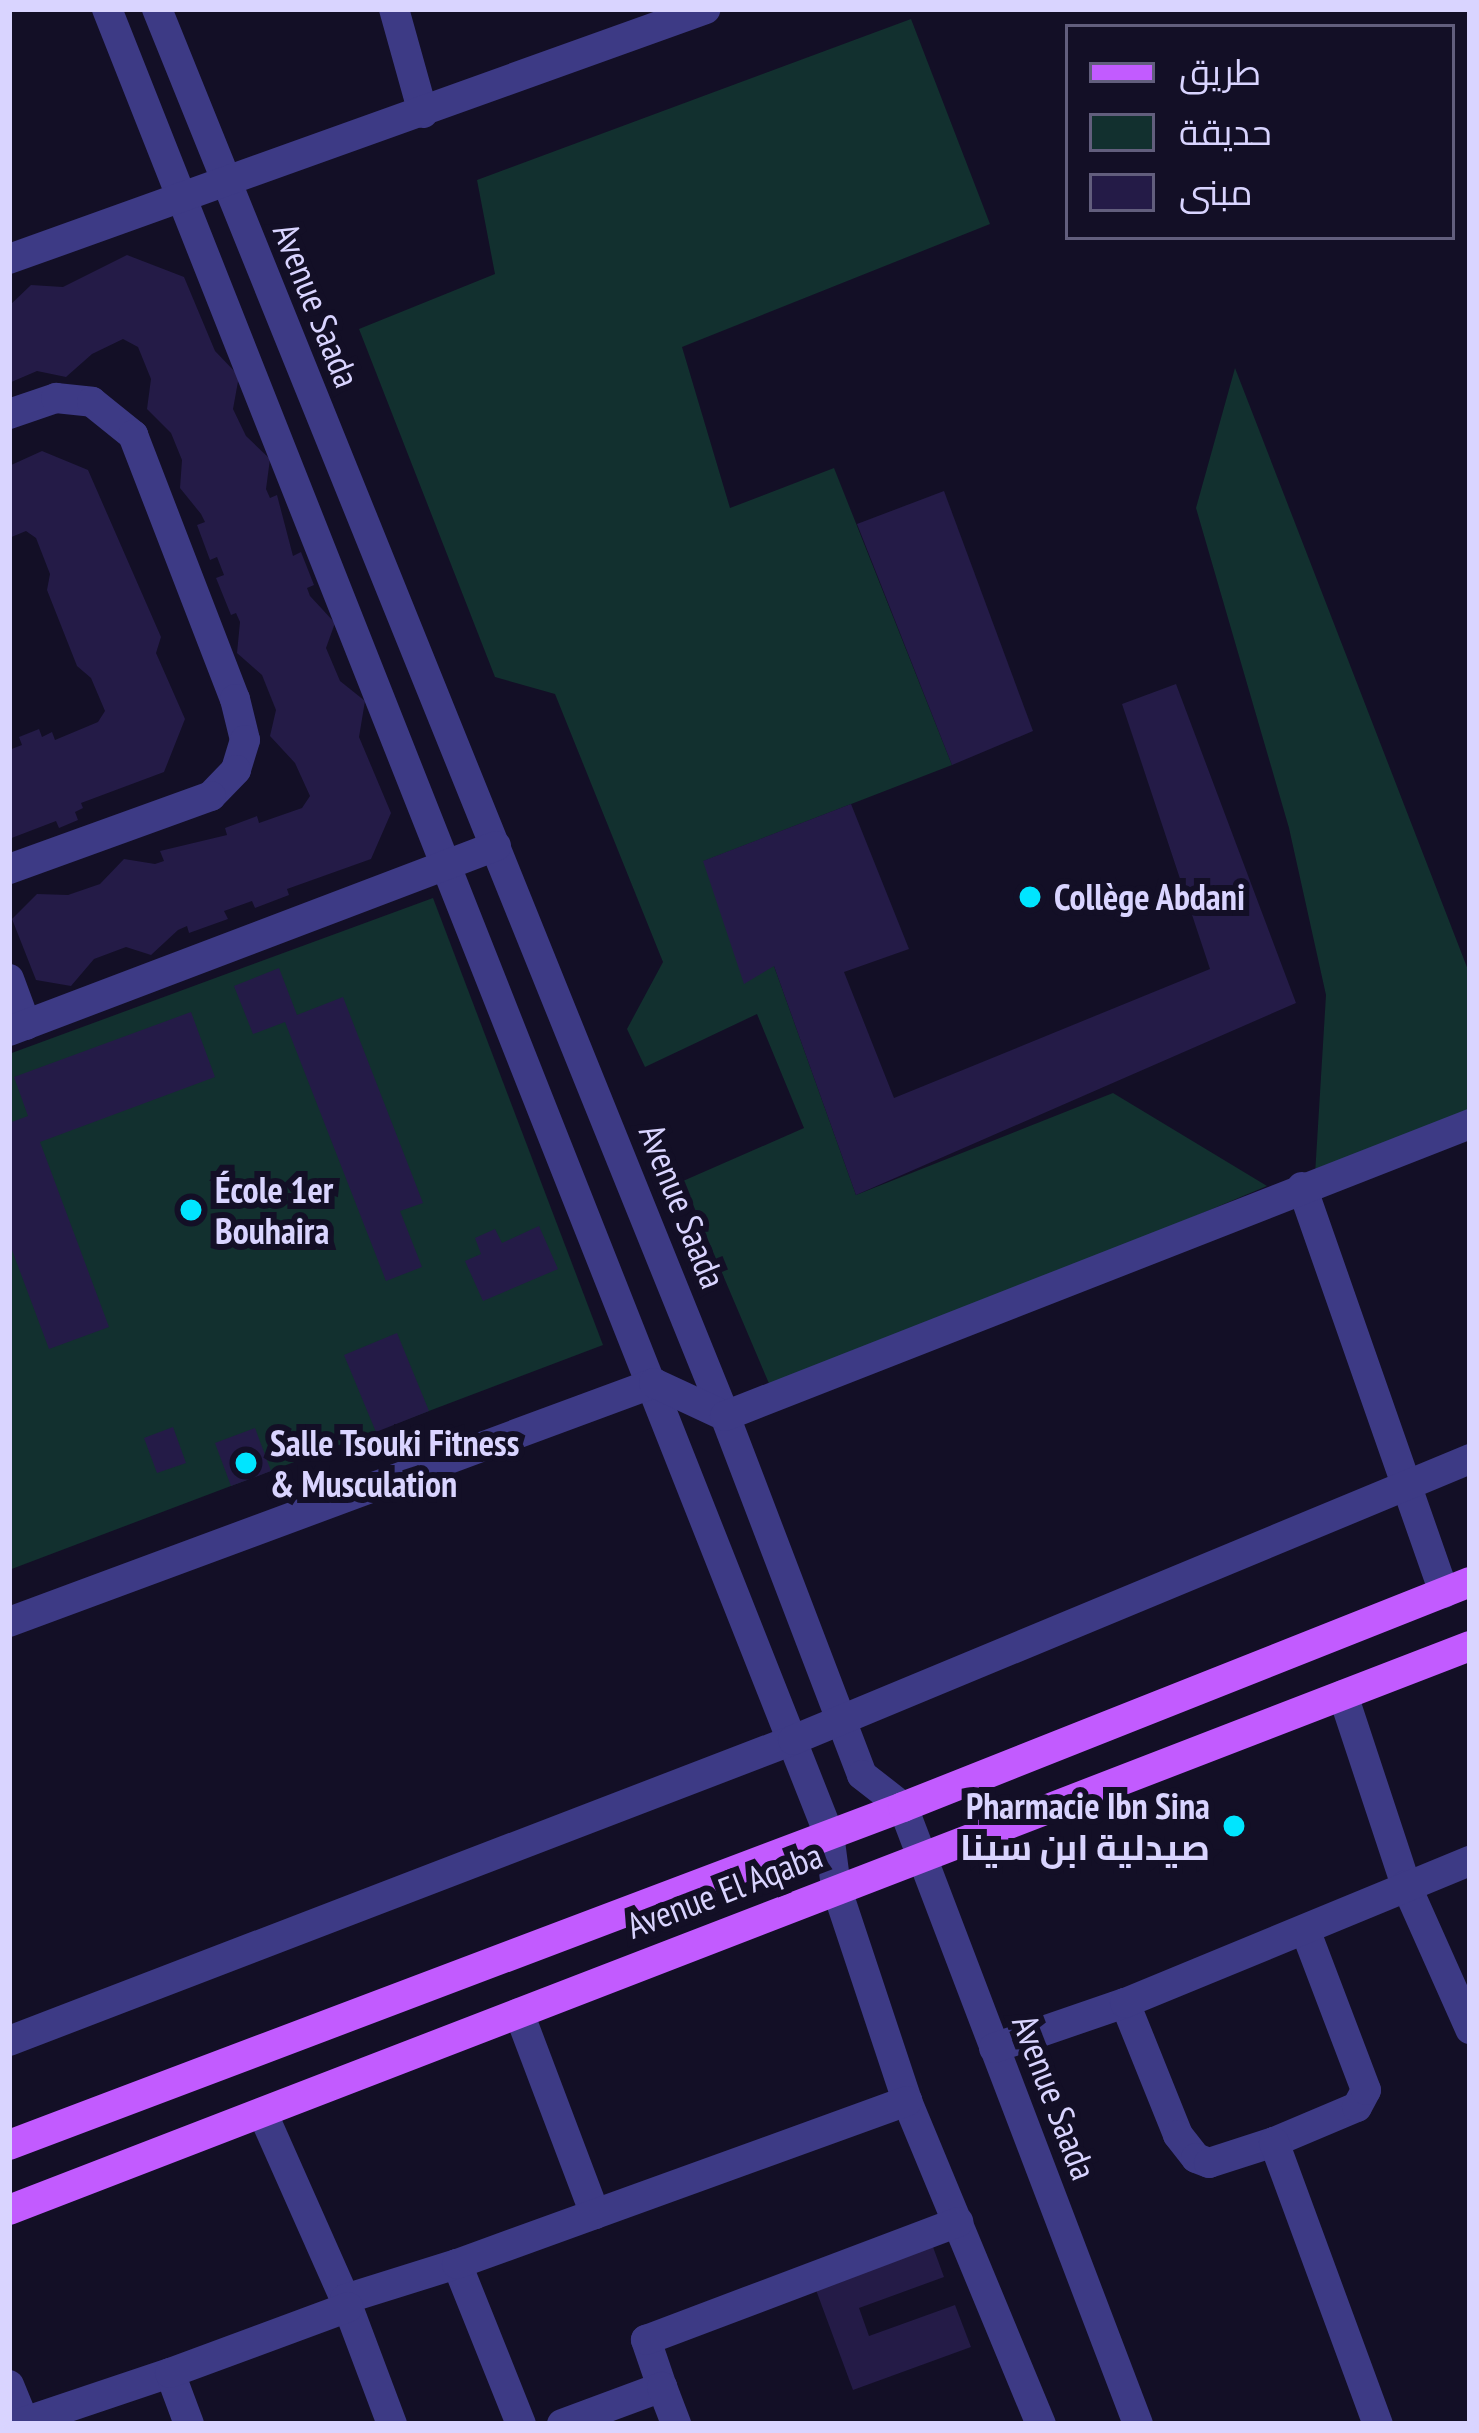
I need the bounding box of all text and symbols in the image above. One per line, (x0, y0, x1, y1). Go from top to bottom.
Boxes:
legend (1065, 24, 1455, 240)
text: طريق (1179, 48, 1261, 95)
text: حديقة (1179, 108, 1272, 155)
text: مبنى (1179, 168, 1253, 215)
street label: Avenue Saada (265, 217, 369, 393)
place label: Collège Abdani (1054, 875, 1246, 919)
marker: Collège Abdani (1017, 884, 1043, 910)
street label: Avenue Saada (631, 1118, 735, 1294)
place label: École 1er Bouhaira (215, 1167, 333, 1252)
marker: École 1er Bouhaira (178, 1197, 204, 1223)
place label: Salle Tsouki Fitness & Musculation (270, 1420, 520, 1505)
marker: Salle Tsouki Fitness & Musculation (233, 1450, 259, 1476)
place label: Pharmacie Ibn Sina صيدلية ابن سينا (960, 1783, 1210, 1868)
marker: Pharmacie Ibn Sina صيدلية ابن سينا (1221, 1813, 1247, 1839)
street label: Avenue El Aqaba (620, 1833, 828, 1947)
street label: Avenue Saada (1004, 2009, 1106, 2185)

